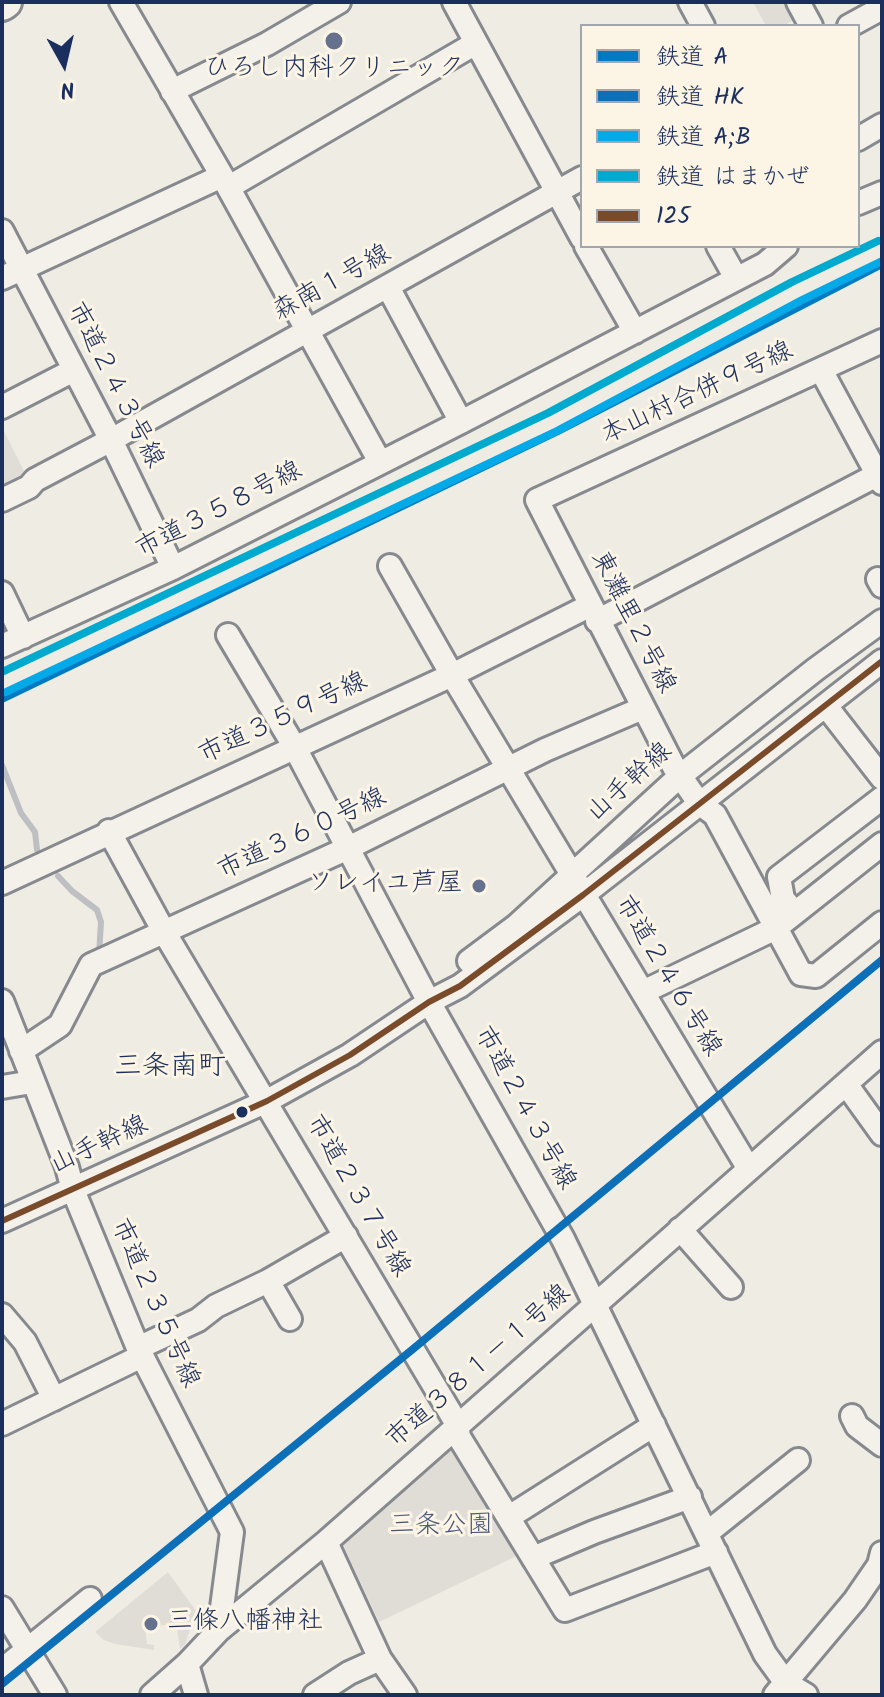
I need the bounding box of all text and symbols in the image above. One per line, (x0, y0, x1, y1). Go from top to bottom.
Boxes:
north arrow (24, 24, 104, 104)
legend (580, 24, 860, 248)
marker: ひろし内科クリニック (323, 30, 345, 52)
text: 鉄道 A (656, 38, 728, 77)
place label: ひろし内科クリニック (204, 55, 464, 87)
text: N (58, 70, 77, 107)
text: 鉄道 HK (656, 78, 744, 117)
text: 鉄道 A;B (656, 118, 751, 157)
text: 鉄道 はまかぜ (656, 158, 810, 197)
text: 125 (656, 197, 690, 236)
street label: 森南１号線 (269, 240, 397, 330)
street label: 市道２４３号線 (58, 298, 168, 474)
street label: 本山村合併９号線 (597, 337, 799, 453)
street label: 市道３５８号線 (132, 457, 308, 567)
street label: 東灘里２号線 (582, 546, 680, 700)
street label: 市道３５９号線 (195, 667, 373, 773)
street label: 山手幹線 (582, 738, 680, 830)
street label: 市道３６０号線 (214, 783, 392, 889)
place label: ソレイユ芦屋 (307, 870, 463, 902)
marker: ソレイユ芦屋 (470, 877, 488, 895)
street label: 市道２４６号線 (606, 891, 726, 1063)
street label: 市道２４３号線 (465, 1022, 581, 1196)
district label: 三条南町 (114, 1052, 226, 1086)
unlabelled marker (234, 1104, 250, 1120)
street label: 市道２３７号線 (297, 1110, 415, 1284)
street label: 山手幹線 (46, 1111, 154, 1183)
street label: 市道２３５号線 (102, 1215, 204, 1393)
street label: 市道３８１－１号線 (381, 1279, 579, 1457)
park label: 三条公園 (389, 1512, 493, 1544)
place label: 三條八幡神社 (167, 1608, 323, 1640)
marker: 三條八幡神社 (142, 1615, 160, 1633)

